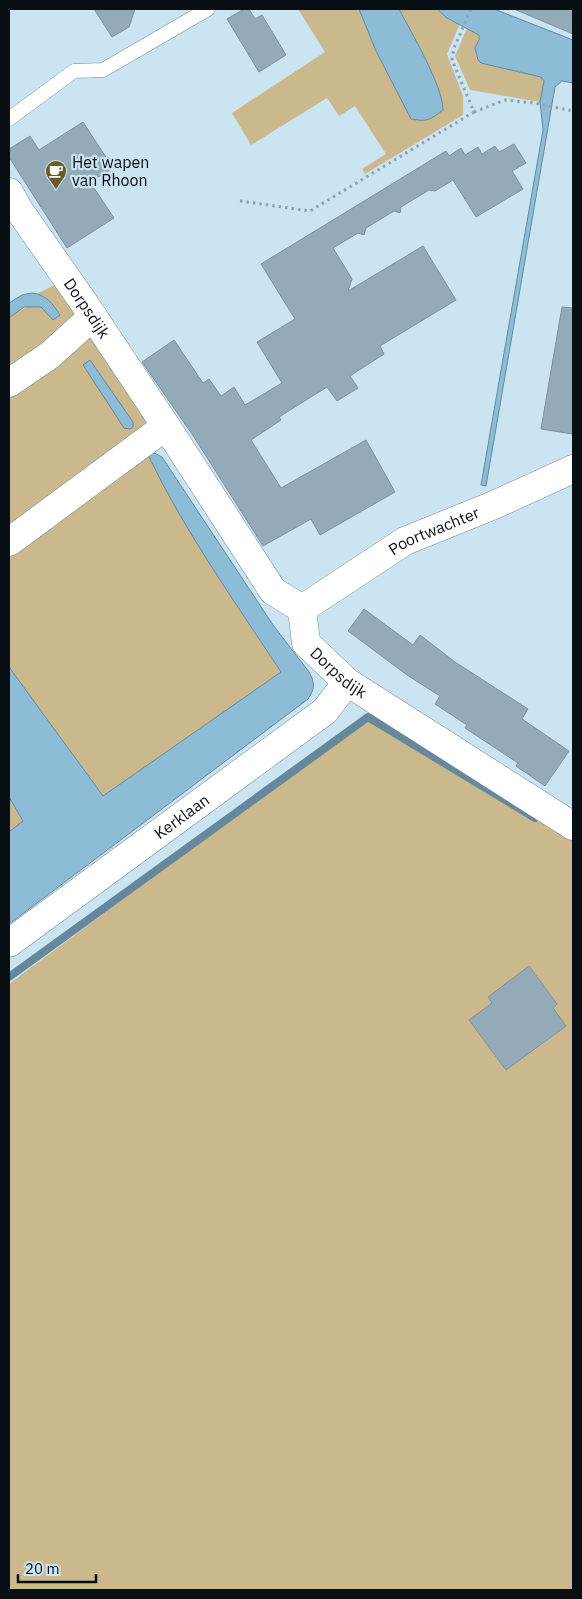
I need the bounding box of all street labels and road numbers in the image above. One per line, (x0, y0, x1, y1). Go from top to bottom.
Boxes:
street label: Dorpsdijk (60, 274, 115, 342)
street label: Poortwachter (385, 502, 482, 559)
street label: Dorpsdijk (306, 643, 371, 702)
street label: Kerklaan (150, 790, 213, 843)

